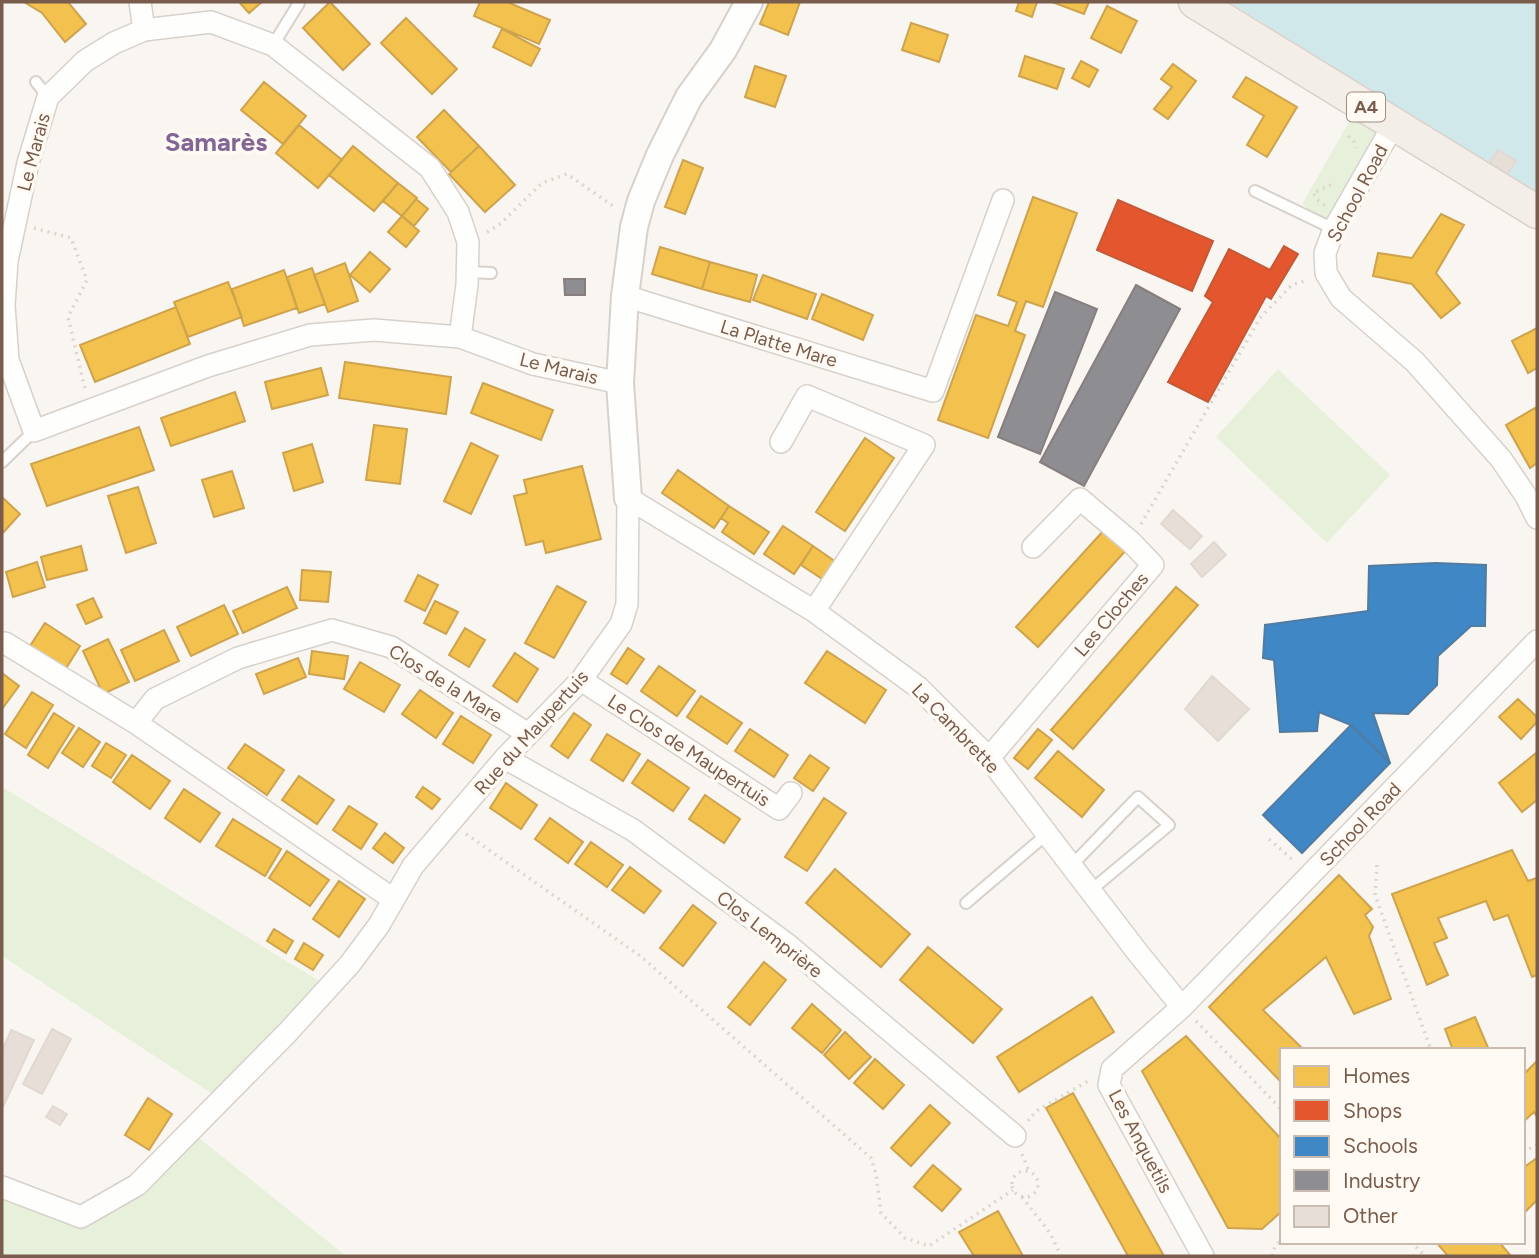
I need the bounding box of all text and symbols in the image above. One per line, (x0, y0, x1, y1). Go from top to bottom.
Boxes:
road number: A4 (1347, 92, 1385, 122)
street label: Le Marais (12, 110, 55, 194)
district label: Samarès (165, 126, 267, 158)
street label: School Road (1322, 141, 1393, 246)
street label: La Platte Mare (718, 315, 840, 372)
street label: Le Marais (517, 348, 601, 389)
street label: Les Cloches (1070, 567, 1153, 661)
street label: Clos de la Mare (385, 639, 507, 728)
street label: Rue du Maupertuis (469, 665, 593, 799)
street label: La Cambrette (907, 678, 1004, 778)
street label: Le Clos de Maupertuis (603, 689, 774, 812)
street label: School Road (1315, 778, 1406, 871)
street label: Clos Lemprière (712, 886, 827, 983)
legend (1280, 1048, 1525, 1244)
text: Homes (1343, 1063, 1410, 1088)
street label: Les Anquetils (1104, 1086, 1178, 1197)
text: Shops (1343, 1098, 1402, 1123)
text: Schools (1343, 1133, 1418, 1158)
text: Industry (1343, 1168, 1420, 1193)
text: Other (1343, 1203, 1398, 1228)

